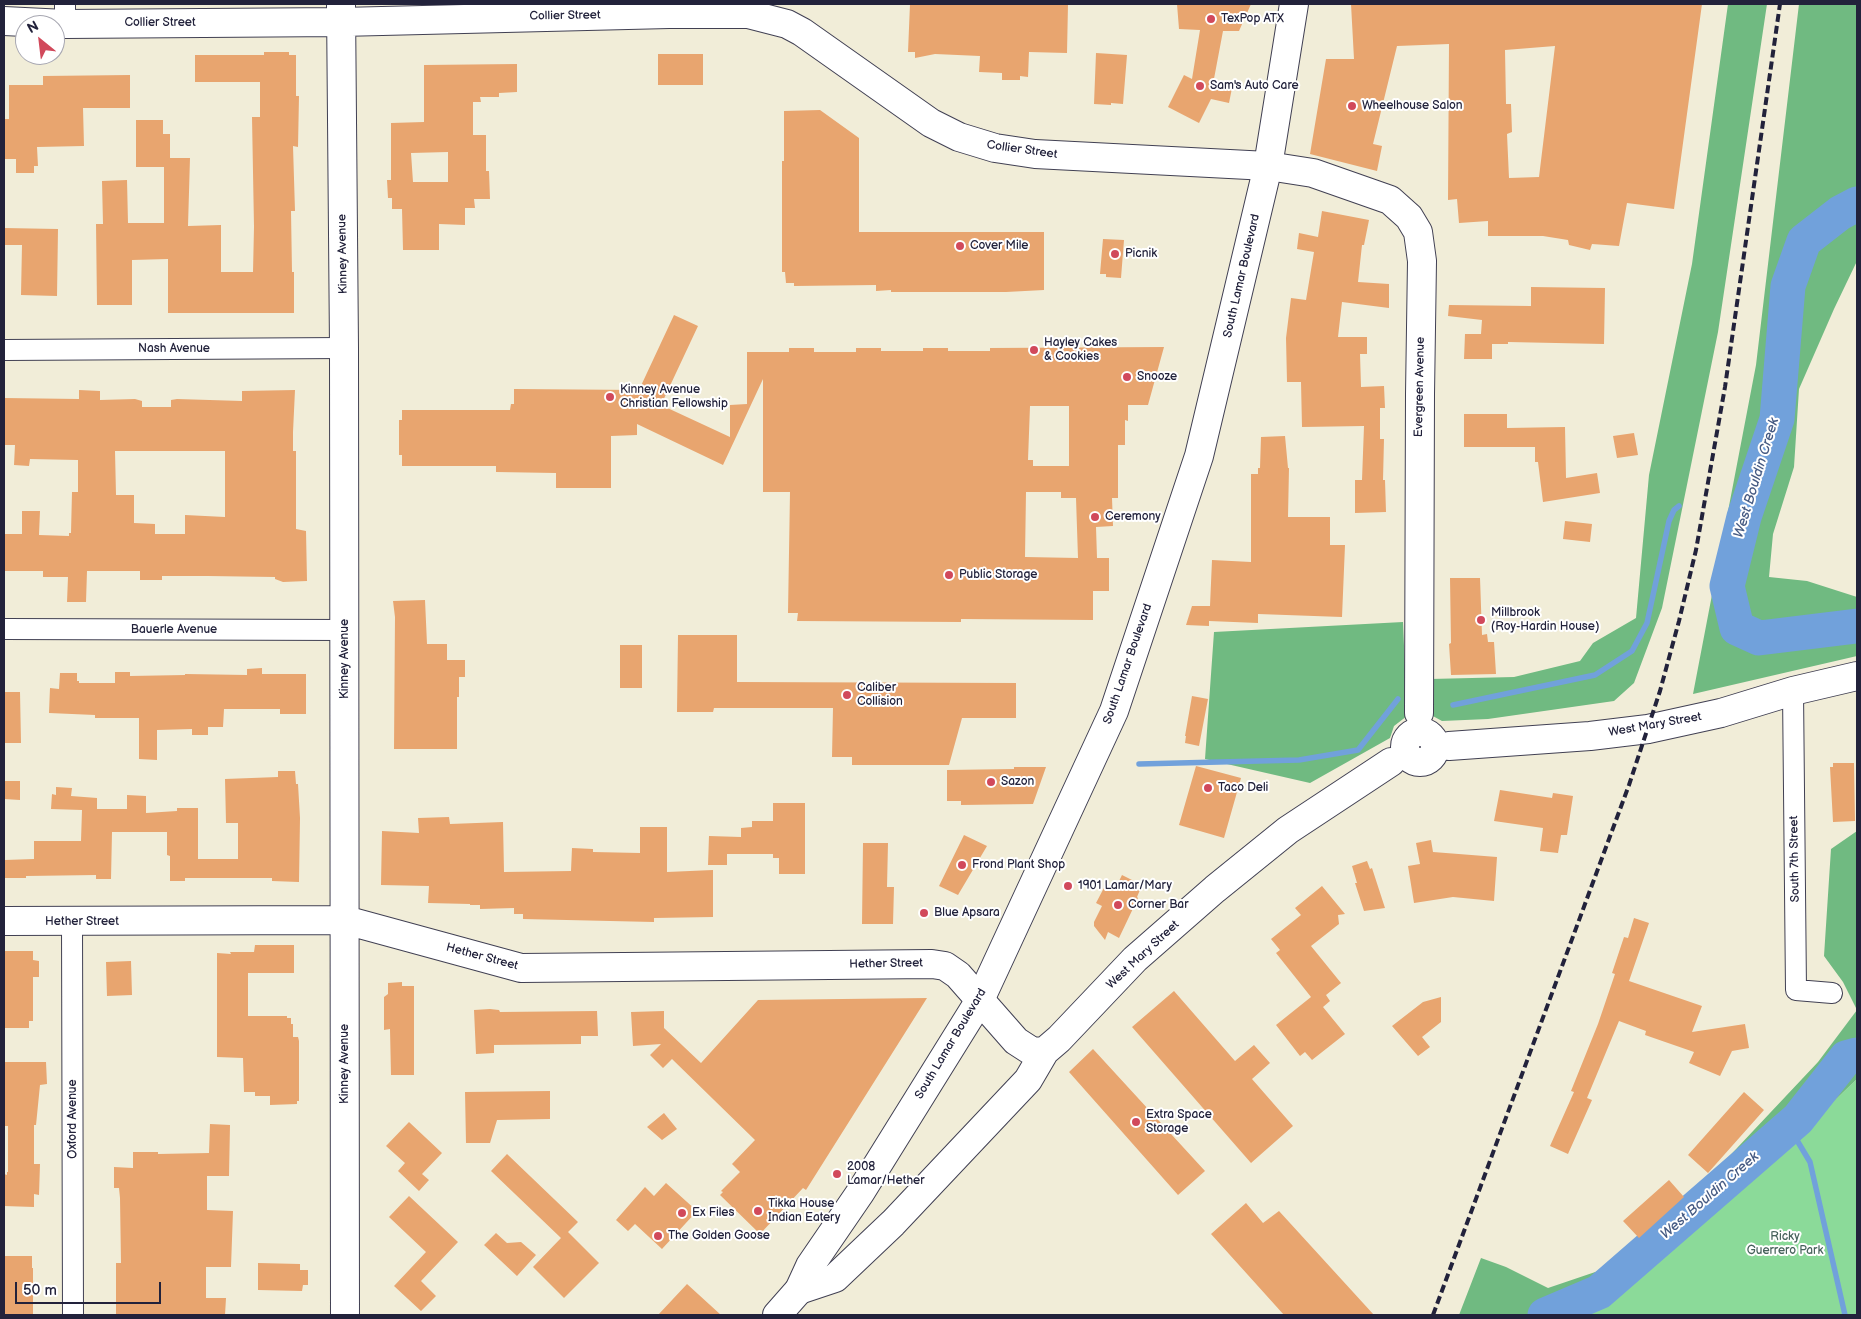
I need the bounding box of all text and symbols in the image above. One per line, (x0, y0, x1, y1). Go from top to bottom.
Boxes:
street label: Collier Street (529, 8, 601, 24)
place label: TexPop ATX (1221, 12, 1284, 26)
marker: TexPop ATX (1205, 13, 1217, 25)
north arrow (15, 15, 65, 65)
street label: Collier Street (124, 16, 196, 30)
text: N (24, 17, 42, 37)
place label: Sam's Auto Care (1210, 79, 1299, 93)
marker: Sam's Auto Care (1194, 80, 1206, 92)
place label: Wheelhouse Salon (1362, 99, 1463, 113)
marker: Wheelhouse Salon (1346, 100, 1358, 112)
street label: Collier Street (986, 138, 1058, 162)
street label: South Lamar Boulevard (1221, 213, 1263, 339)
street label: Kinney Avenue (335, 214, 351, 294)
place label: Cover Mile (970, 239, 1028, 253)
marker: Cover Mile (954, 240, 966, 252)
place label: Picnik (1125, 247, 1157, 261)
marker: Picnik (1109, 248, 1121, 260)
place label: Hayley Cakes & Cookies (1044, 336, 1117, 364)
street label: Evergreen Avenue (1412, 337, 1428, 437)
street label: Nash Avenue (138, 342, 210, 356)
marker: Hayley Cakes & Cookies (1028, 344, 1040, 356)
place label: Snooze (1137, 370, 1177, 384)
marker: Snooze (1121, 371, 1133, 383)
place label: Kinney Avenue Christian Fellowship (620, 383, 728, 411)
marker: Kinney Avenue Christian Fellowship (604, 391, 616, 403)
water label: West Bouldin Creek (1731, 416, 1783, 540)
place label: Ceremony (1105, 510, 1161, 524)
marker: Ceremony (1089, 511, 1101, 523)
place label: Public Storage (959, 568, 1037, 582)
marker: Public Storage (943, 569, 955, 581)
street label: South Lamar Boulevard (1101, 602, 1155, 726)
place label: Millbrook (Roy-Hardin House) (1491, 606, 1599, 634)
marker: Millbrook (Roy-Hardin House) (1475, 614, 1487, 626)
street label: Kinney Avenue (338, 619, 352, 699)
street label: Bauerle Avenue (131, 623, 217, 637)
place label: Caliber Collision (857, 681, 903, 709)
marker: Caliber Collision (841, 689, 853, 701)
street label: West Mary Street (1607, 710, 1703, 740)
place label: Sazon (1001, 775, 1034, 789)
marker: Sazon (985, 776, 997, 788)
place label: Taco Deli (1218, 781, 1268, 795)
marker: Taco Deli (1202, 782, 1214, 794)
street label: South 7th Street (1787, 816, 1803, 902)
place label: Frond Plant Shop (972, 858, 1065, 872)
marker: Frond Plant Shop (956, 859, 968, 871)
place label: 1901 Lamar/Mary (1078, 879, 1172, 893)
marker: 1901 Lamar/Mary (1062, 880, 1074, 892)
place label: Corner Bar (1128, 898, 1188, 912)
marker: Corner Bar (1112, 899, 1124, 911)
place label: Blue Apsara (934, 906, 1000, 920)
marker: Blue Apsara (918, 907, 930, 919)
street label: Hether Street (45, 915, 119, 929)
street label: West Mary Street (1104, 918, 1182, 992)
street label: Hether Street (444, 940, 520, 974)
street label: Hether Street (849, 956, 923, 972)
street label: South Lamar Boulevard (912, 986, 990, 1102)
street label: Kinney Avenue (338, 1024, 352, 1104)
street label: Oxford Avenue (66, 1079, 80, 1159)
place label: Extra Space Storage (1146, 1108, 1212, 1136)
marker: Extra Space Storage (1130, 1116, 1142, 1128)
water label: West Bouldin Creek (1657, 1149, 1763, 1243)
place label: 2008 Lamar/Hether (847, 1160, 924, 1188)
marker: 2008 Lamar/Hether (831, 1168, 843, 1180)
place label: Tikka House Indian Eatery (768, 1197, 840, 1225)
marker: Tikka House Indian Eatery (752, 1205, 764, 1217)
place label: Ex Files (692, 1206, 734, 1220)
marker: Ex Files (676, 1207, 688, 1219)
place label: The Golden Goose (668, 1229, 770, 1243)
marker: The Golden Goose (652, 1230, 664, 1242)
park label: Ricky Guerrero Park (1747, 1230, 1823, 1258)
scale bar (18, 1272, 164, 1304)
text: 50 m (23, 1281, 57, 1300)

